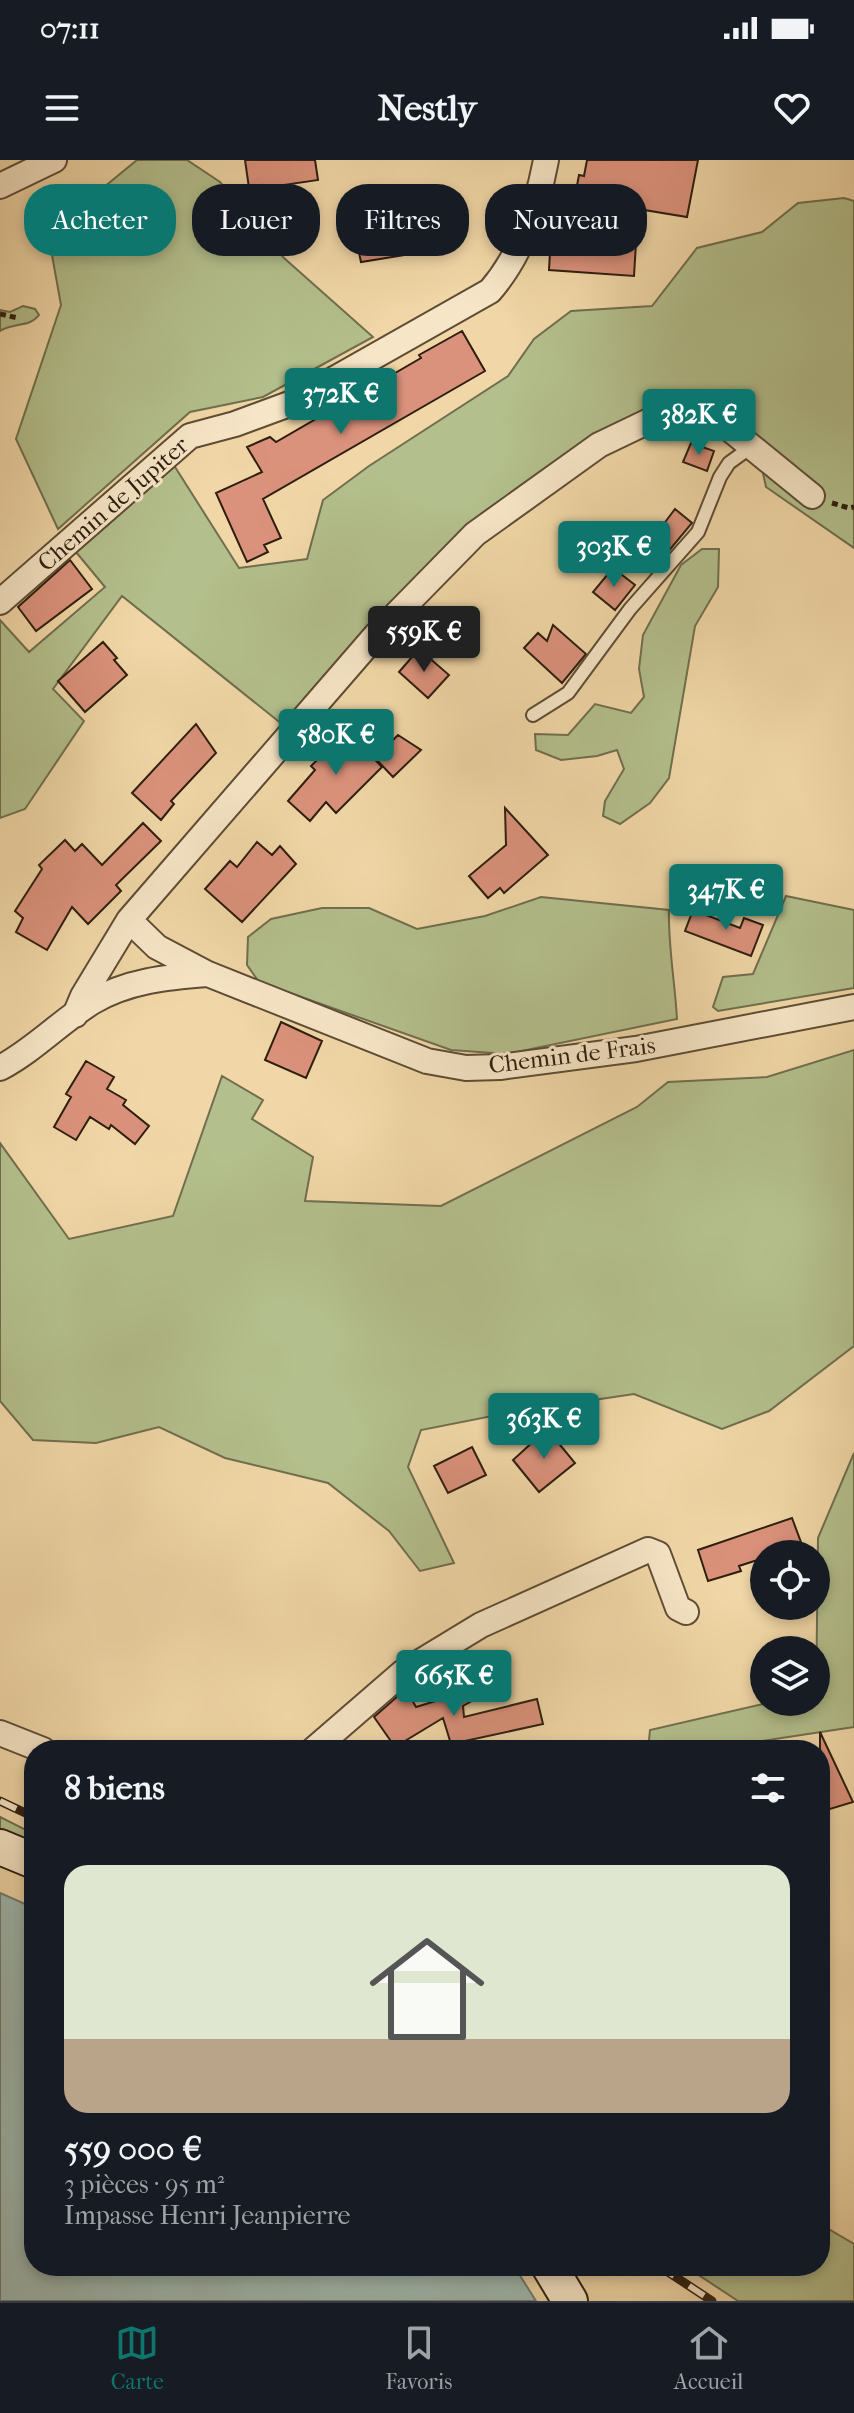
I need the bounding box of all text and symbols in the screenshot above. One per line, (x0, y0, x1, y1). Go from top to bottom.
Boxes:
text: 07:11 (40, 11, 100, 46)
icon: menu (40, 86, 84, 130)
icon: heart (770, 86, 814, 130)
text: Nestly (378, 87, 477, 129)
chip: Acheter (24, 184, 176, 256)
chip: Louer (192, 184, 320, 256)
chip: Filtres (336, 184, 469, 256)
chip: Nouveau (485, 184, 647, 256)
pin: 372K € (276, 368, 406, 436)
text: 372K € (303, 378, 379, 409)
pin: 382K € (634, 389, 764, 457)
text: 382K € (660, 399, 738, 430)
street label: Chemin de Jupiter (32, 430, 195, 577)
pin: 303K € (549, 521, 679, 589)
text: 303K € (576, 531, 652, 562)
pin: 559K € (359, 606, 489, 674)
text: 559K € (386, 616, 462, 647)
pin: 580K € (271, 709, 401, 777)
text: 580K € (297, 719, 375, 750)
pin: 347K € (661, 864, 791, 932)
text: 347K € (687, 874, 765, 905)
street label: Chemin de Frais (487, 1031, 657, 1079)
pin: 363K € (479, 1393, 609, 1461)
text: 363K € (506, 1403, 582, 1434)
map controls (750, 1540, 830, 1716)
button: locate (750, 1540, 830, 1620)
button: layers (750, 1636, 830, 1716)
pin: 665K € (389, 1650, 519, 1718)
text: 665K € (414, 1660, 494, 1691)
icon: filters (746, 1766, 790, 1810)
text: 8 biens (64, 1768, 165, 1808)
icon: home (355, 1917, 499, 2061)
text: 559 000 € (64, 2129, 202, 2169)
text: 3 pièces · 95 m² (64, 2169, 224, 2200)
text: Impasse Henri Jeanpierre (64, 2200, 350, 2231)
tab: Carte (111, 2321, 164, 2395)
tab: Favoris (385, 2321, 452, 2395)
tab: Accueil (674, 2321, 743, 2395)

